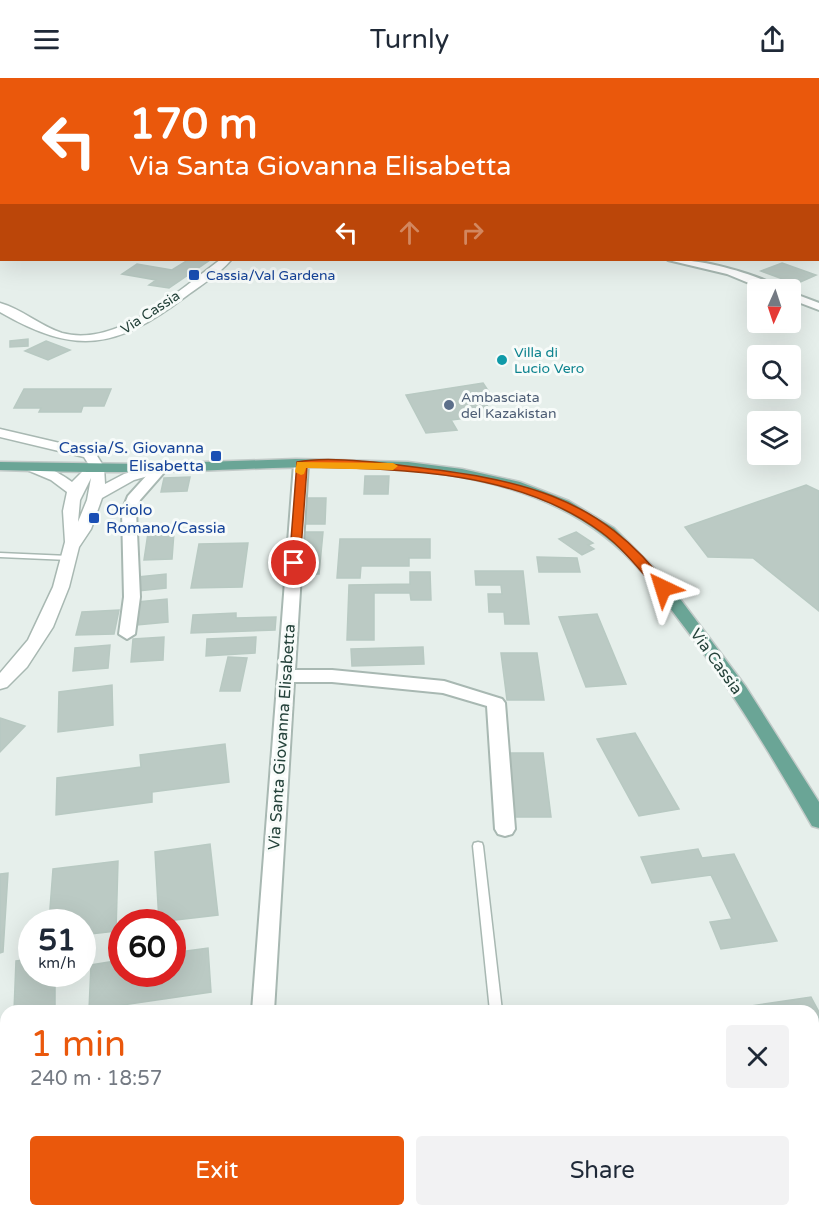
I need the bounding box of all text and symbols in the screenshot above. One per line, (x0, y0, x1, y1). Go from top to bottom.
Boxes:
icon: menu (30, 23, 63, 56)
text: Turnly (370, 23, 449, 56)
icon: share (756, 23, 789, 56)
text: 170 m (129, 99, 258, 150)
icon: left (30, 102, 108, 180)
text: Via Santa Giovanna Elisabetta (129, 150, 512, 183)
icon: left (330, 216, 363, 249)
icon: ahead (393, 216, 426, 249)
icon: right (456, 216, 489, 249)
place label: Cassia/Val Gardena (206, 267, 335, 284)
marker: Cassia/Val Gardena (187, 268, 201, 282)
north arrow (747, 279, 801, 333)
map controls (747, 279, 801, 465)
street label: Via Cassia (118, 287, 183, 338)
place label: Villa di Lucio Vero (514, 344, 584, 377)
button: search (747, 345, 801, 399)
marker: Villa di Lucio Vero (495, 353, 509, 367)
place label: Ambasciata del Kazakistan (461, 389, 557, 422)
marker: Ambasciata del Kazakistan (442, 398, 456, 412)
button: layers (747, 411, 801, 465)
place label: Cassia/S. Giovanna Elisabetta (59, 438, 204, 476)
marker: Cassia/S. Giovanna Elisabetta (209, 449, 223, 463)
place label: Oriolo Romano/Cassia (106, 500, 226, 538)
marker: Oriolo Romano/Cassia (87, 511, 101, 525)
pin (268, 537, 319, 588)
icon: arrive (277, 546, 310, 579)
position arrow (631, 556, 695, 620)
street label: Via Santa Giovanna Elisabetta (264, 623, 300, 851)
street label: Via Cassia (686, 625, 747, 698)
speed limit sign: 60 (108, 909, 186, 987)
text: 51 (38, 922, 76, 959)
text: km/h (38, 954, 76, 972)
text: 1 min (30, 1023, 126, 1066)
button: close (726, 1025, 789, 1088)
text: 240 m · 18:57 (30, 1067, 162, 1091)
button: Exit (30, 1136, 404, 1205)
button: Share (416, 1136, 789, 1205)

